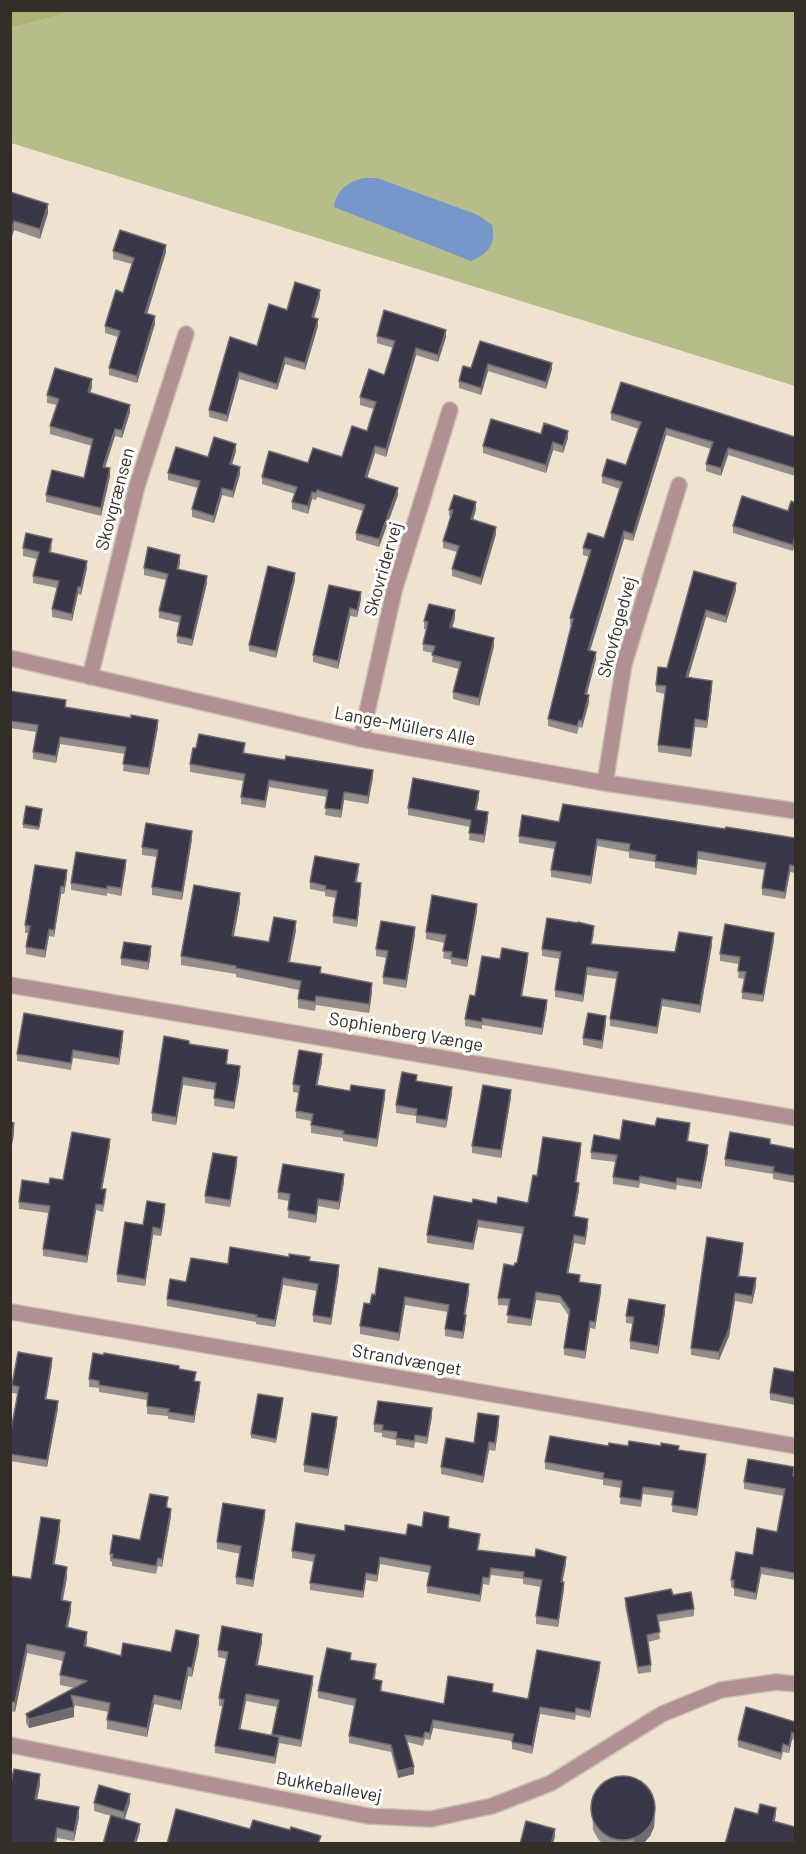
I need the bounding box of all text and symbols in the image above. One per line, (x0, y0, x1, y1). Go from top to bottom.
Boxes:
street label: Skovgrænsen (91, 445, 139, 553)
street label: Skovridervej (359, 519, 407, 619)
street label: Skovfogedvej (593, 574, 641, 680)
street label: Lange-Müllers Alle (333, 702, 477, 750)
street label: Sophienberg Vænge (327, 1008, 485, 1056)
street label: Strandvænget (351, 1340, 463, 1380)
street label: Bukkeballevej (274, 1767, 384, 1807)

